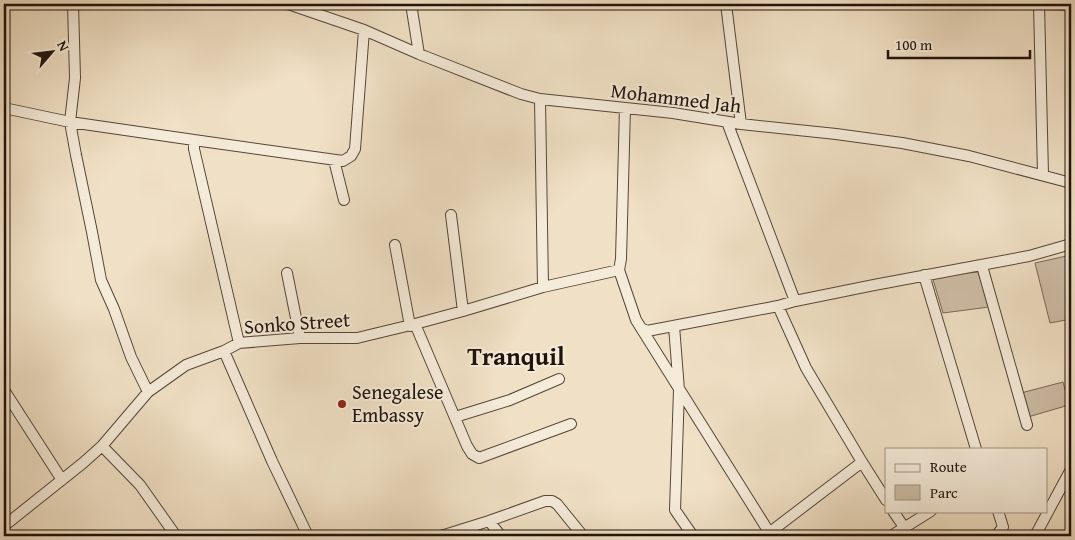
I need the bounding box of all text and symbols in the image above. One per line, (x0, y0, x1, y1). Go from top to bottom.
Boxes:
north arrow (28, 28, 78, 78)
scale bar (888, 28, 1030, 60)
text: 100 m (895, 34, 933, 55)
text: N (52, 37, 75, 55)
street label: Mohammed Jah (609, 75, 743, 120)
street label: Sonko Street (243, 304, 351, 341)
district label: Tranquil (467, 338, 565, 374)
place label: Senegalese Embassy (352, 377, 444, 429)
marker: Senegalese Embassy (336, 398, 348, 410)
legend (885, 448, 1048, 512)
text: Route (930, 456, 967, 477)
text: Parc (930, 482, 958, 503)

